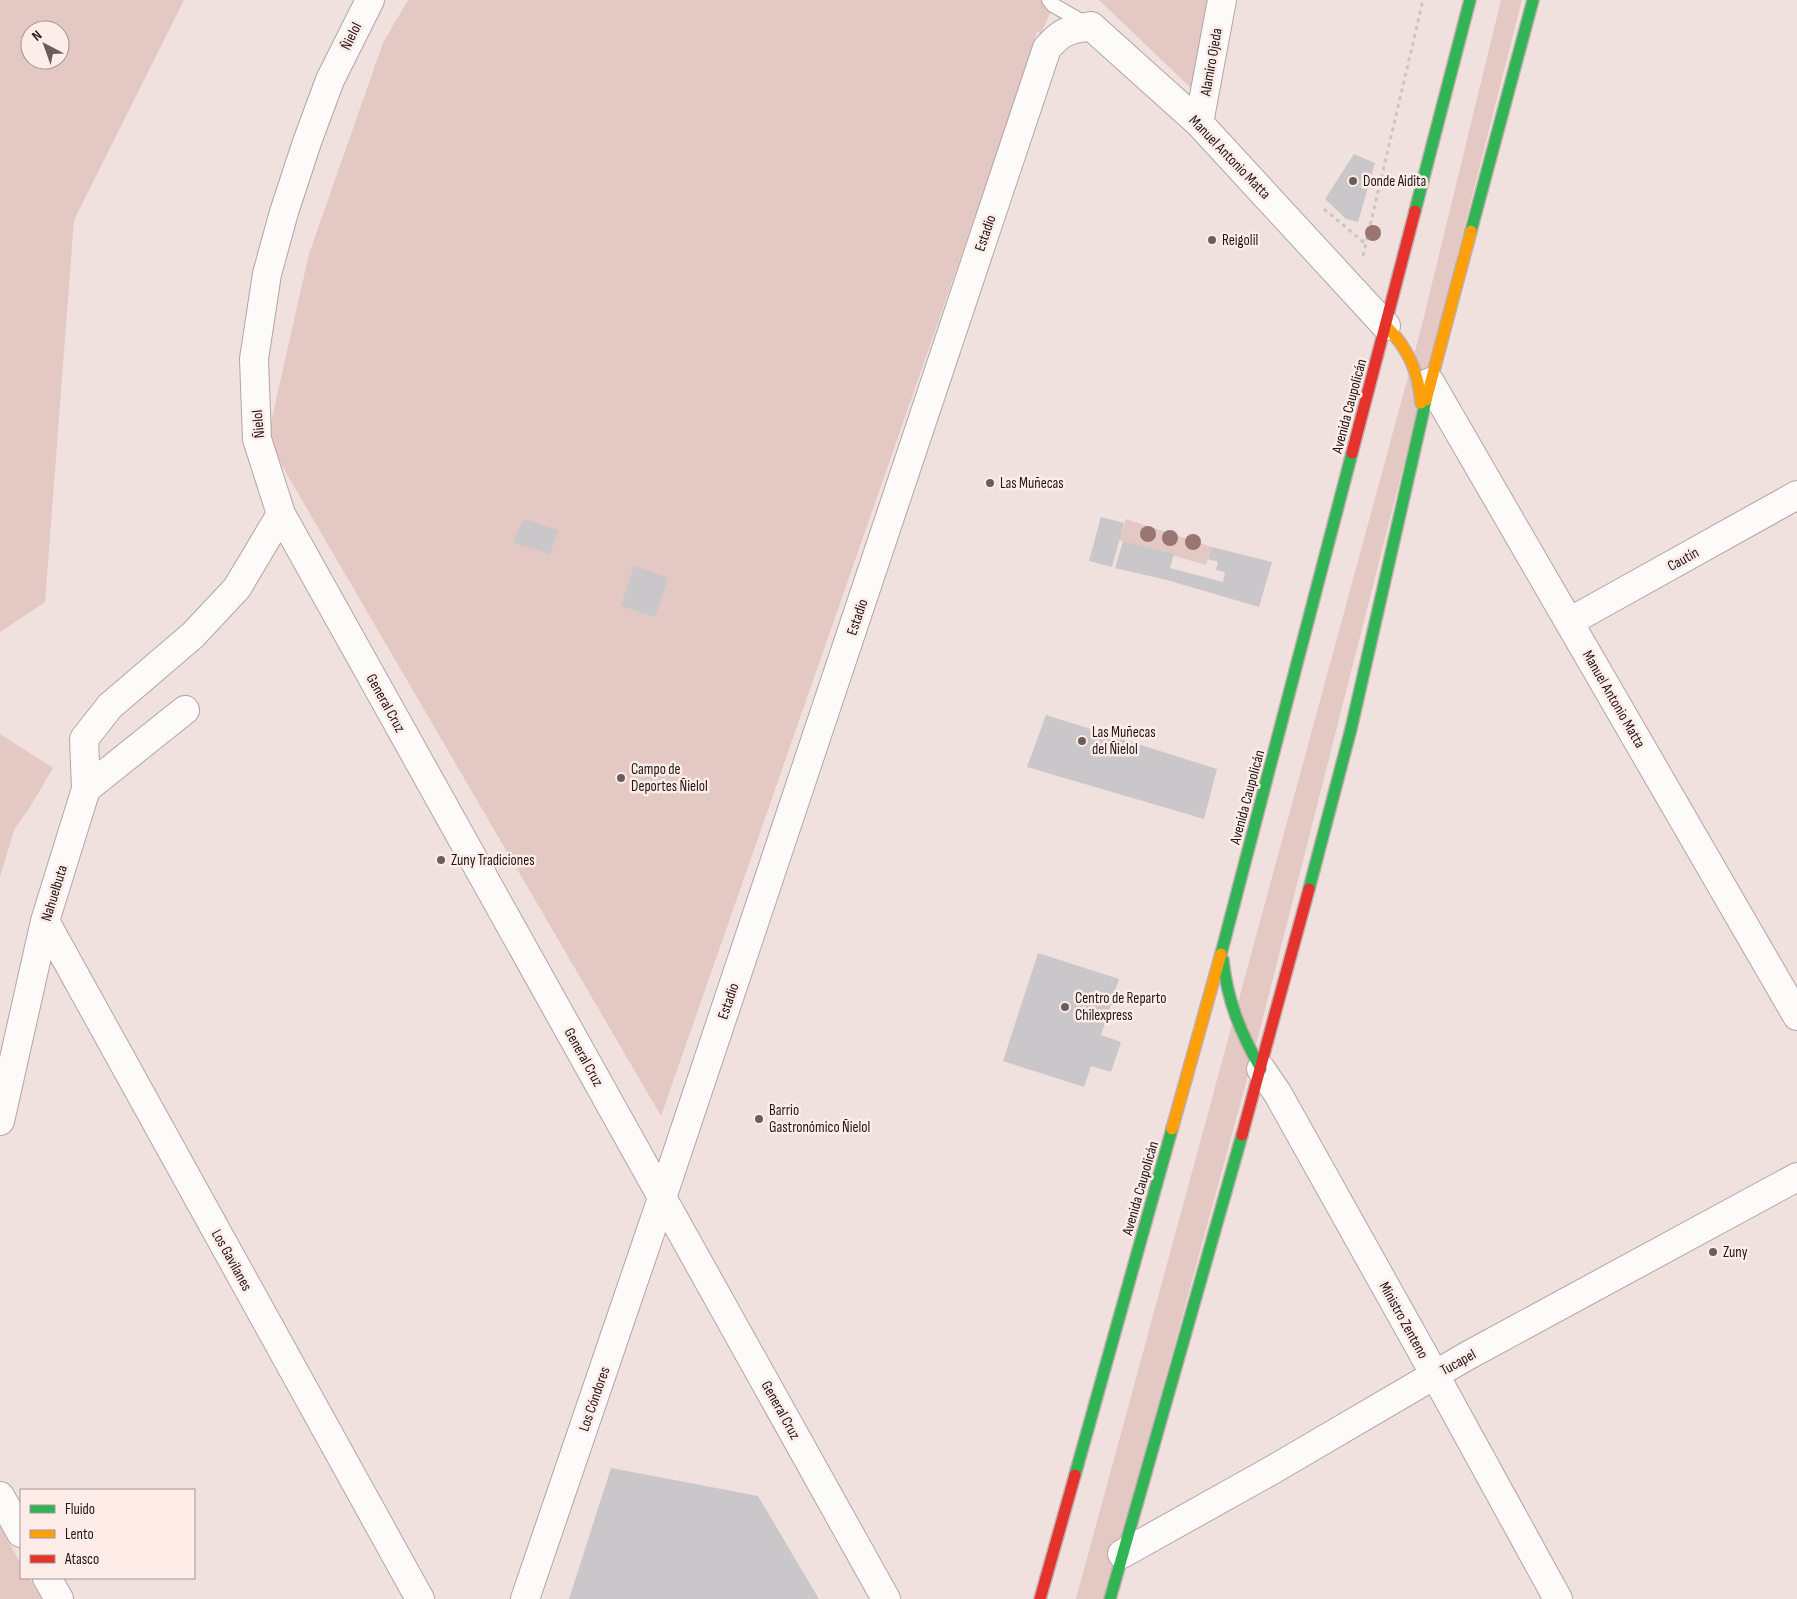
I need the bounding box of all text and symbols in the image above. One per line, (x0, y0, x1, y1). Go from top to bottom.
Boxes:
street label: Ñielol (337, 19, 366, 53)
north arrow (20, 20, 70, 70)
text: N (28, 27, 45, 44)
street label: Alamiro Ojeda (1196, 27, 1227, 98)
street label: Manuel Antonio Matta (1185, 111, 1275, 204)
place label: Donde Aidita (1363, 172, 1426, 191)
marker: Donde Aidita (1347, 175, 1359, 187)
street label: Estadio (970, 213, 1000, 254)
place label: Reigolil (1222, 231, 1258, 250)
marker: Reigolil (1206, 234, 1218, 246)
street label: Avenida Caupolicán (1327, 357, 1371, 456)
street label: Ñielol (248, 409, 269, 439)
place label: Las Muñecas (1000, 474, 1064, 493)
marker: Las Muñecas (984, 477, 996, 489)
street label: Cautín (1664, 543, 1702, 576)
street label: Estadio (842, 597, 872, 638)
street label: Manuel Antonio Matta (1578, 647, 1649, 752)
street label: General Cruz (362, 671, 410, 736)
place label: Las Muñecas del Ñielol (1092, 723, 1156, 759)
marker: Las Muñecas del Ñielol (1076, 735, 1088, 747)
street label: Avenida Caupolicán (1225, 748, 1269, 847)
place label: Campo de Deportes Ñielol (631, 760, 708, 796)
marker: Campo de Deportes Ñielol (615, 772, 627, 784)
place label: Zuny Tradiciones (451, 851, 535, 870)
marker: Zuny Tradiciones (435, 854, 447, 866)
street label: Nahuelbuta (37, 863, 72, 924)
street label: Estadio (713, 981, 743, 1022)
place label: Centro de Reparto Chilexpress (1075, 989, 1167, 1025)
marker: Centro de Reparto Chilexpress (1059, 1001, 1071, 1013)
street label: General Cruz (560, 1025, 608, 1090)
place label: Barrio Gastronómico Ñielol (769, 1101, 870, 1137)
marker: Barrio Gastronómico Ñielol (753, 1113, 765, 1125)
street label: Avenida Caupolicán (1118, 1139, 1163, 1238)
street label: Los Gavilanes (207, 1226, 256, 1294)
place label: Zuny (1723, 1243, 1748, 1262)
marker: Zuny (1707, 1246, 1719, 1258)
street label: Ministro Zenteno (1375, 1278, 1433, 1362)
street label: Tucapel (1437, 1345, 1479, 1380)
street label: Los Cóndores (575, 1364, 614, 1434)
street label: General Cruz (757, 1378, 805, 1443)
legend (20, 1489, 195, 1579)
text: Fluido (65, 1500, 95, 1519)
text: Lento (65, 1525, 94, 1544)
text: Atasco (64, 1550, 99, 1569)

